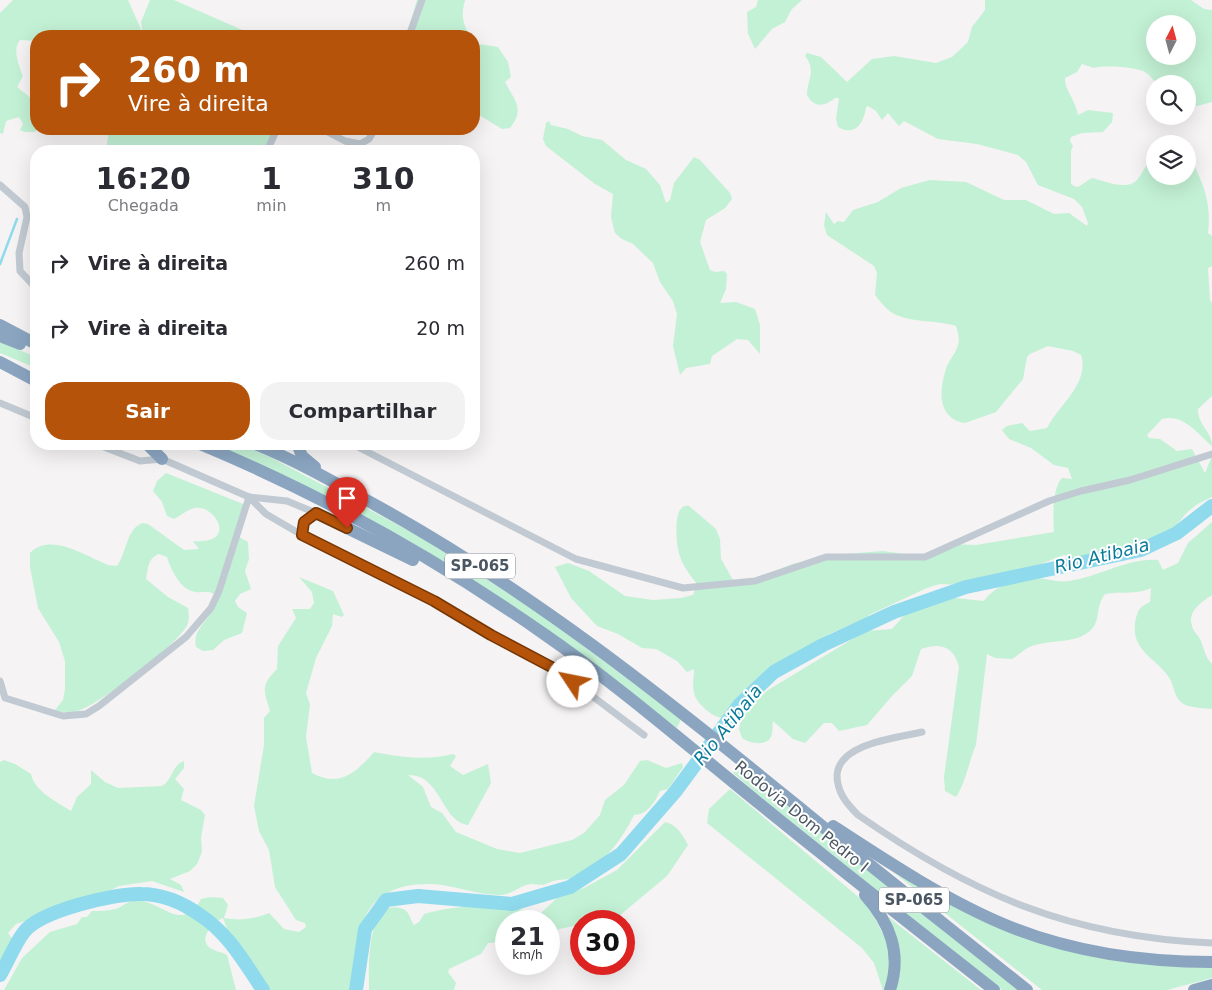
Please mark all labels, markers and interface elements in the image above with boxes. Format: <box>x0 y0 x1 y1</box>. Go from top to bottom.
north arrow <box>1146 15 1196 65</box>
map controls <box>1146 15 1196 185</box>
icon: right <box>45 50 110 115</box>
text: 260 m <box>128 50 250 90</box>
button: search <box>1146 75 1196 125</box>
text: Vire à direita <box>128 91 269 116</box>
button: layers <box>1146 135 1196 185</box>
text: 16:20 <box>95 161 191 196</box>
text: 1 <box>261 161 282 196</box>
text: 310 <box>352 161 415 196</box>
text: Chegada <box>108 196 179 215</box>
text: min <box>256 196 287 215</box>
text: m <box>375 196 391 215</box>
icon: right <box>45 249 73 277</box>
text: Vire à direita <box>88 252 228 274</box>
text: 260 m <box>404 252 465 274</box>
icon: right <box>45 314 73 342</box>
text: Vire à direita <box>88 317 228 339</box>
text: 20 m <box>416 317 465 339</box>
button: Sair <box>45 382 250 440</box>
button: Compartilhar <box>260 382 465 440</box>
pin <box>326 477 368 528</box>
icon: arrive <box>333 484 361 512</box>
water label: Rio Atibaia <box>1052 534 1152 577</box>
road number: SP-065 <box>445 554 515 578</box>
position arrow <box>546 655 598 707</box>
water label: Rio Atibaia <box>689 680 766 769</box>
street label: Rodovia Dom Pedro I <box>731 757 872 876</box>
road number: SP-065 <box>879 888 949 912</box>
speed limit sign: 30 <box>570 910 635 975</box>
text: 21 <box>510 922 545 951</box>
text: km/h <box>512 948 543 962</box>

